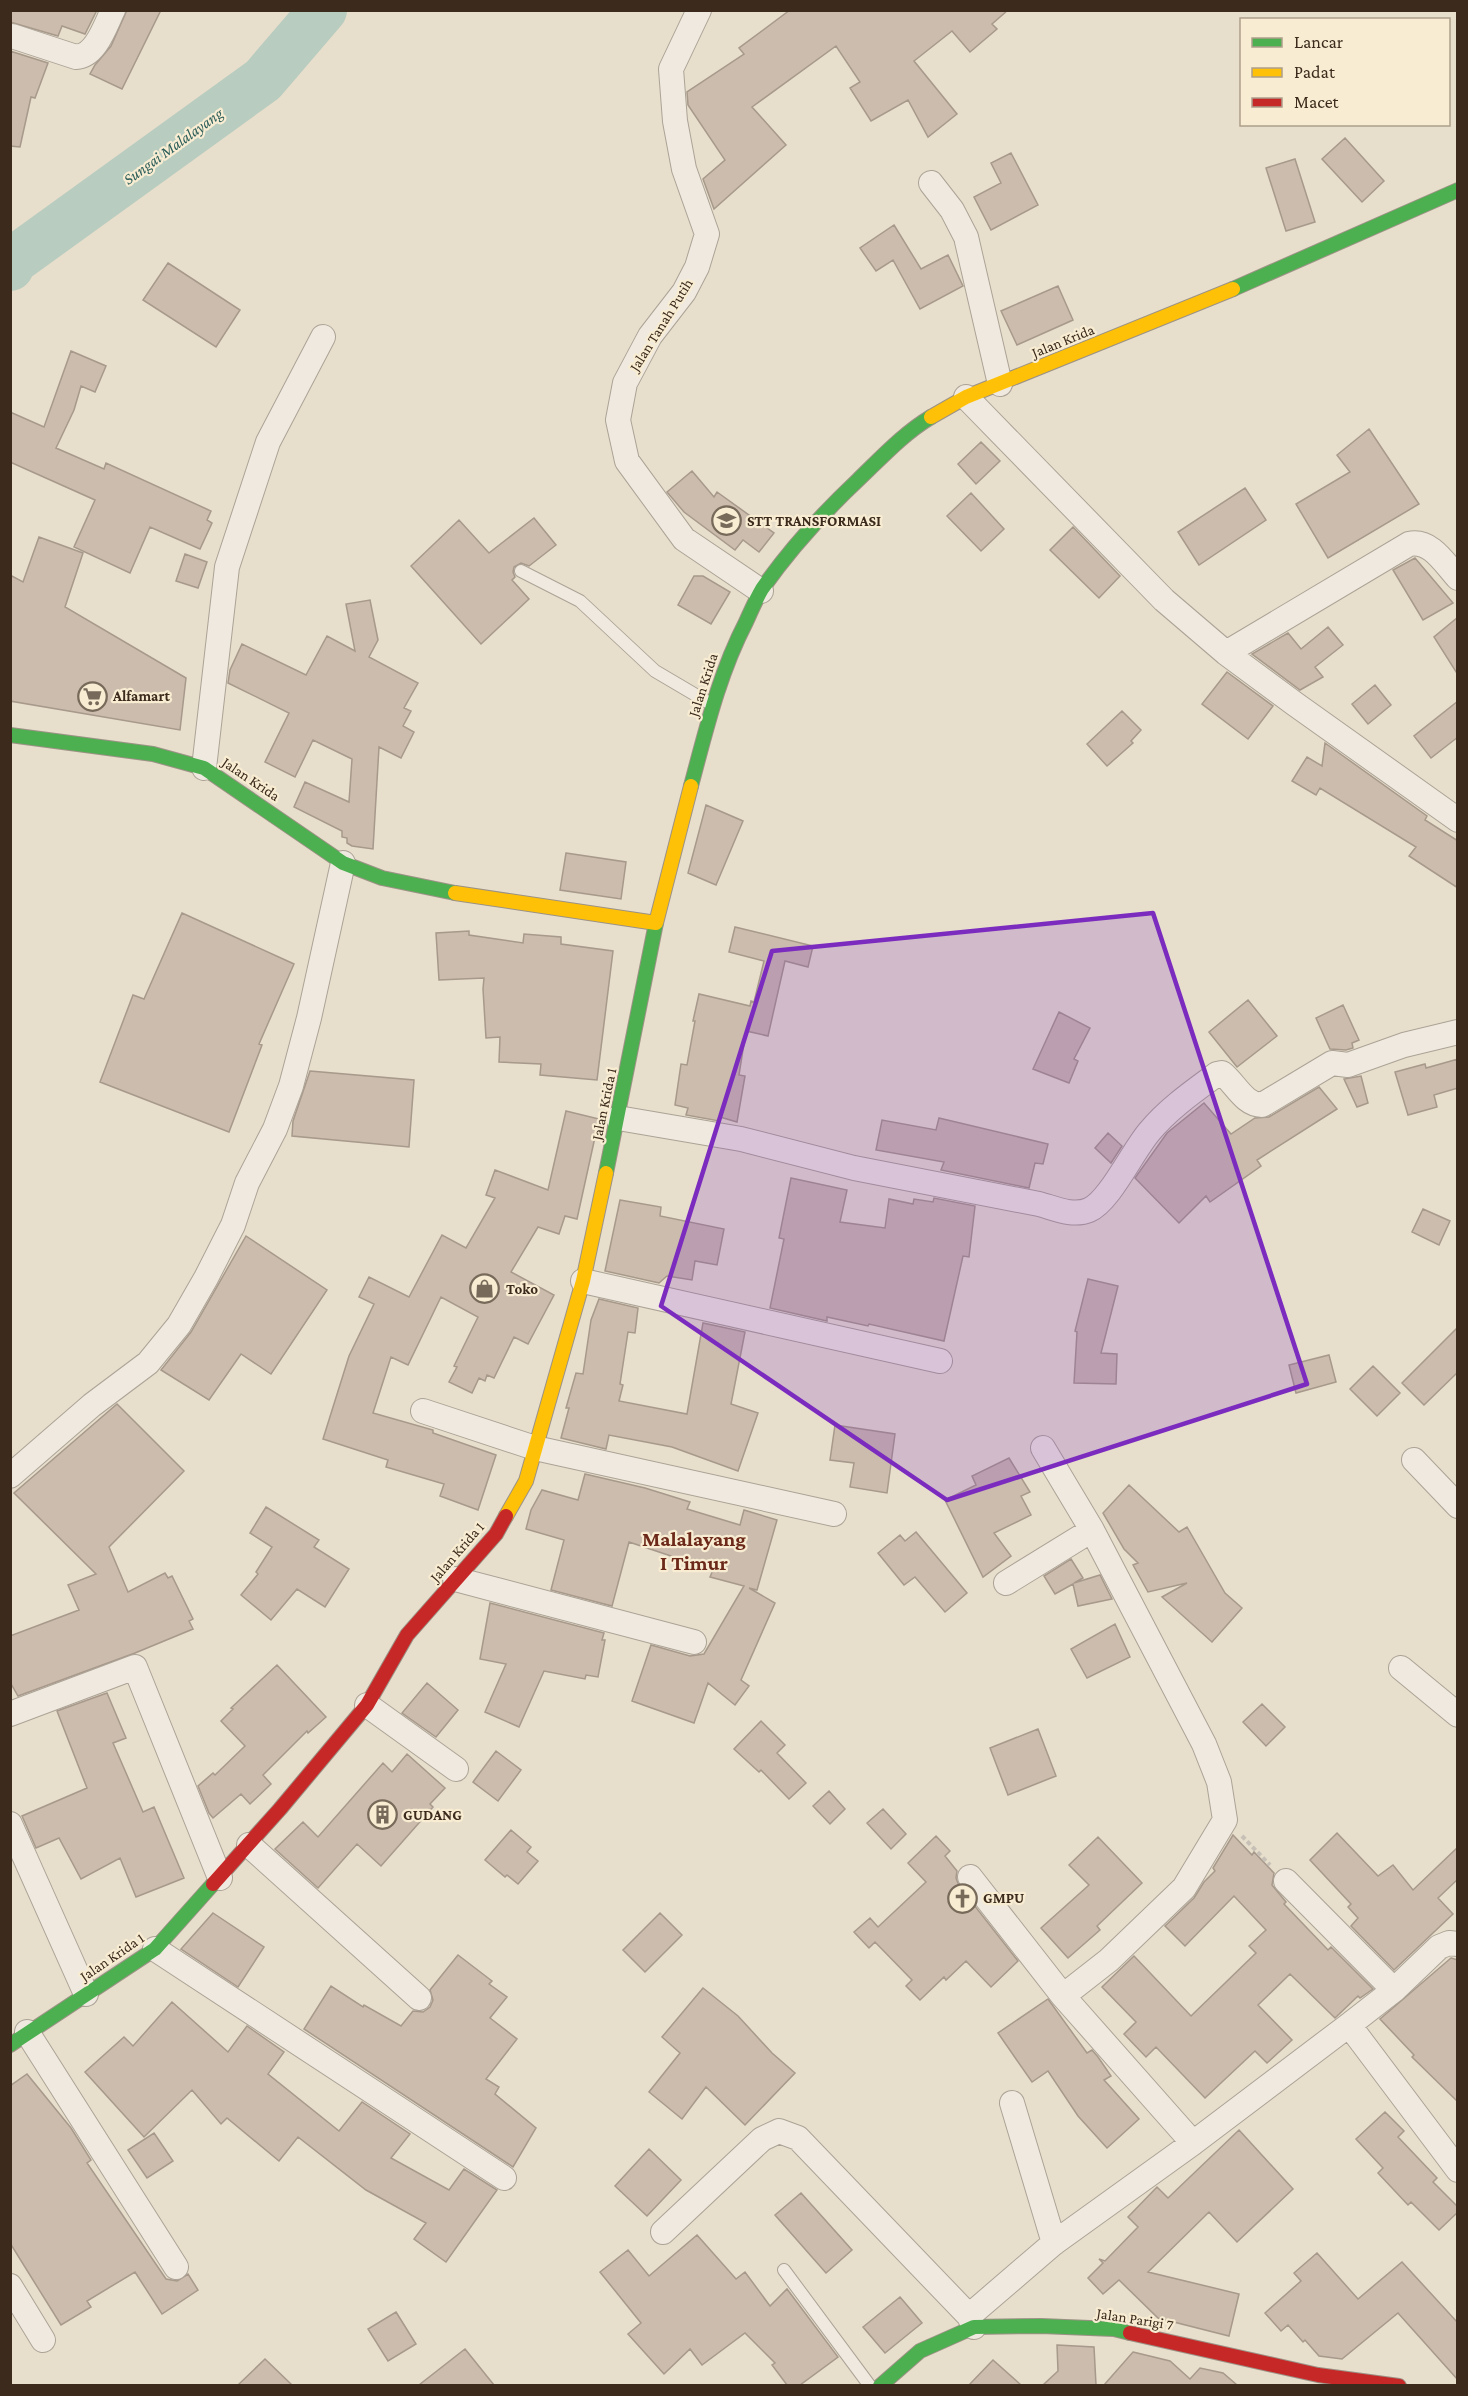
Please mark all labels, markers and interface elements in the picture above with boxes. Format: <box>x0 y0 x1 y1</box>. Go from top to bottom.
legend <box>1240 18 1450 126</box>
text: Lancar <box>1294 32 1344 52</box>
text: Padat <box>1294 62 1336 82</box>
text: Macet <box>1294 92 1340 112</box>
water label: Sungai Malalayang <box>120 104 227 189</box>
street label: Jalan Tanah Putih <box>625 276 697 376</box>
street label: Jalan Krida <box>1028 321 1097 362</box>
school or university icon: STT TRANSFORMASI <box>710 505 742 537</box>
place label: STT TRANSFORMASI <box>747 513 881 529</box>
street label: Jalan Krida <box>685 651 722 721</box>
supermarket icon: Alfamart <box>76 680 108 712</box>
place label: Alfamart <box>112 688 170 704</box>
street label: Jalan Krida <box>217 753 283 805</box>
street label: Jalan Krida 1 <box>588 1066 620 1144</box>
shop icon: Toko <box>469 1273 501 1305</box>
place label: Toko <box>506 1281 538 1297</box>
street label: Jalan Krida 1 <box>425 1519 488 1587</box>
district label: Malalayang I Timur <box>642 1527 746 1575</box>
building icon: GUDANG <box>366 1799 398 1831</box>
place label: GUDANG <box>403 1807 462 1823</box>
church icon: GMPU <box>946 1882 978 1914</box>
place label: GMPU <box>983 1890 1024 1906</box>
street label: Jalan Krida 1 <box>75 1930 148 1986</box>
street label: Jalan Parigi 7 <box>1093 2305 1175 2334</box>

